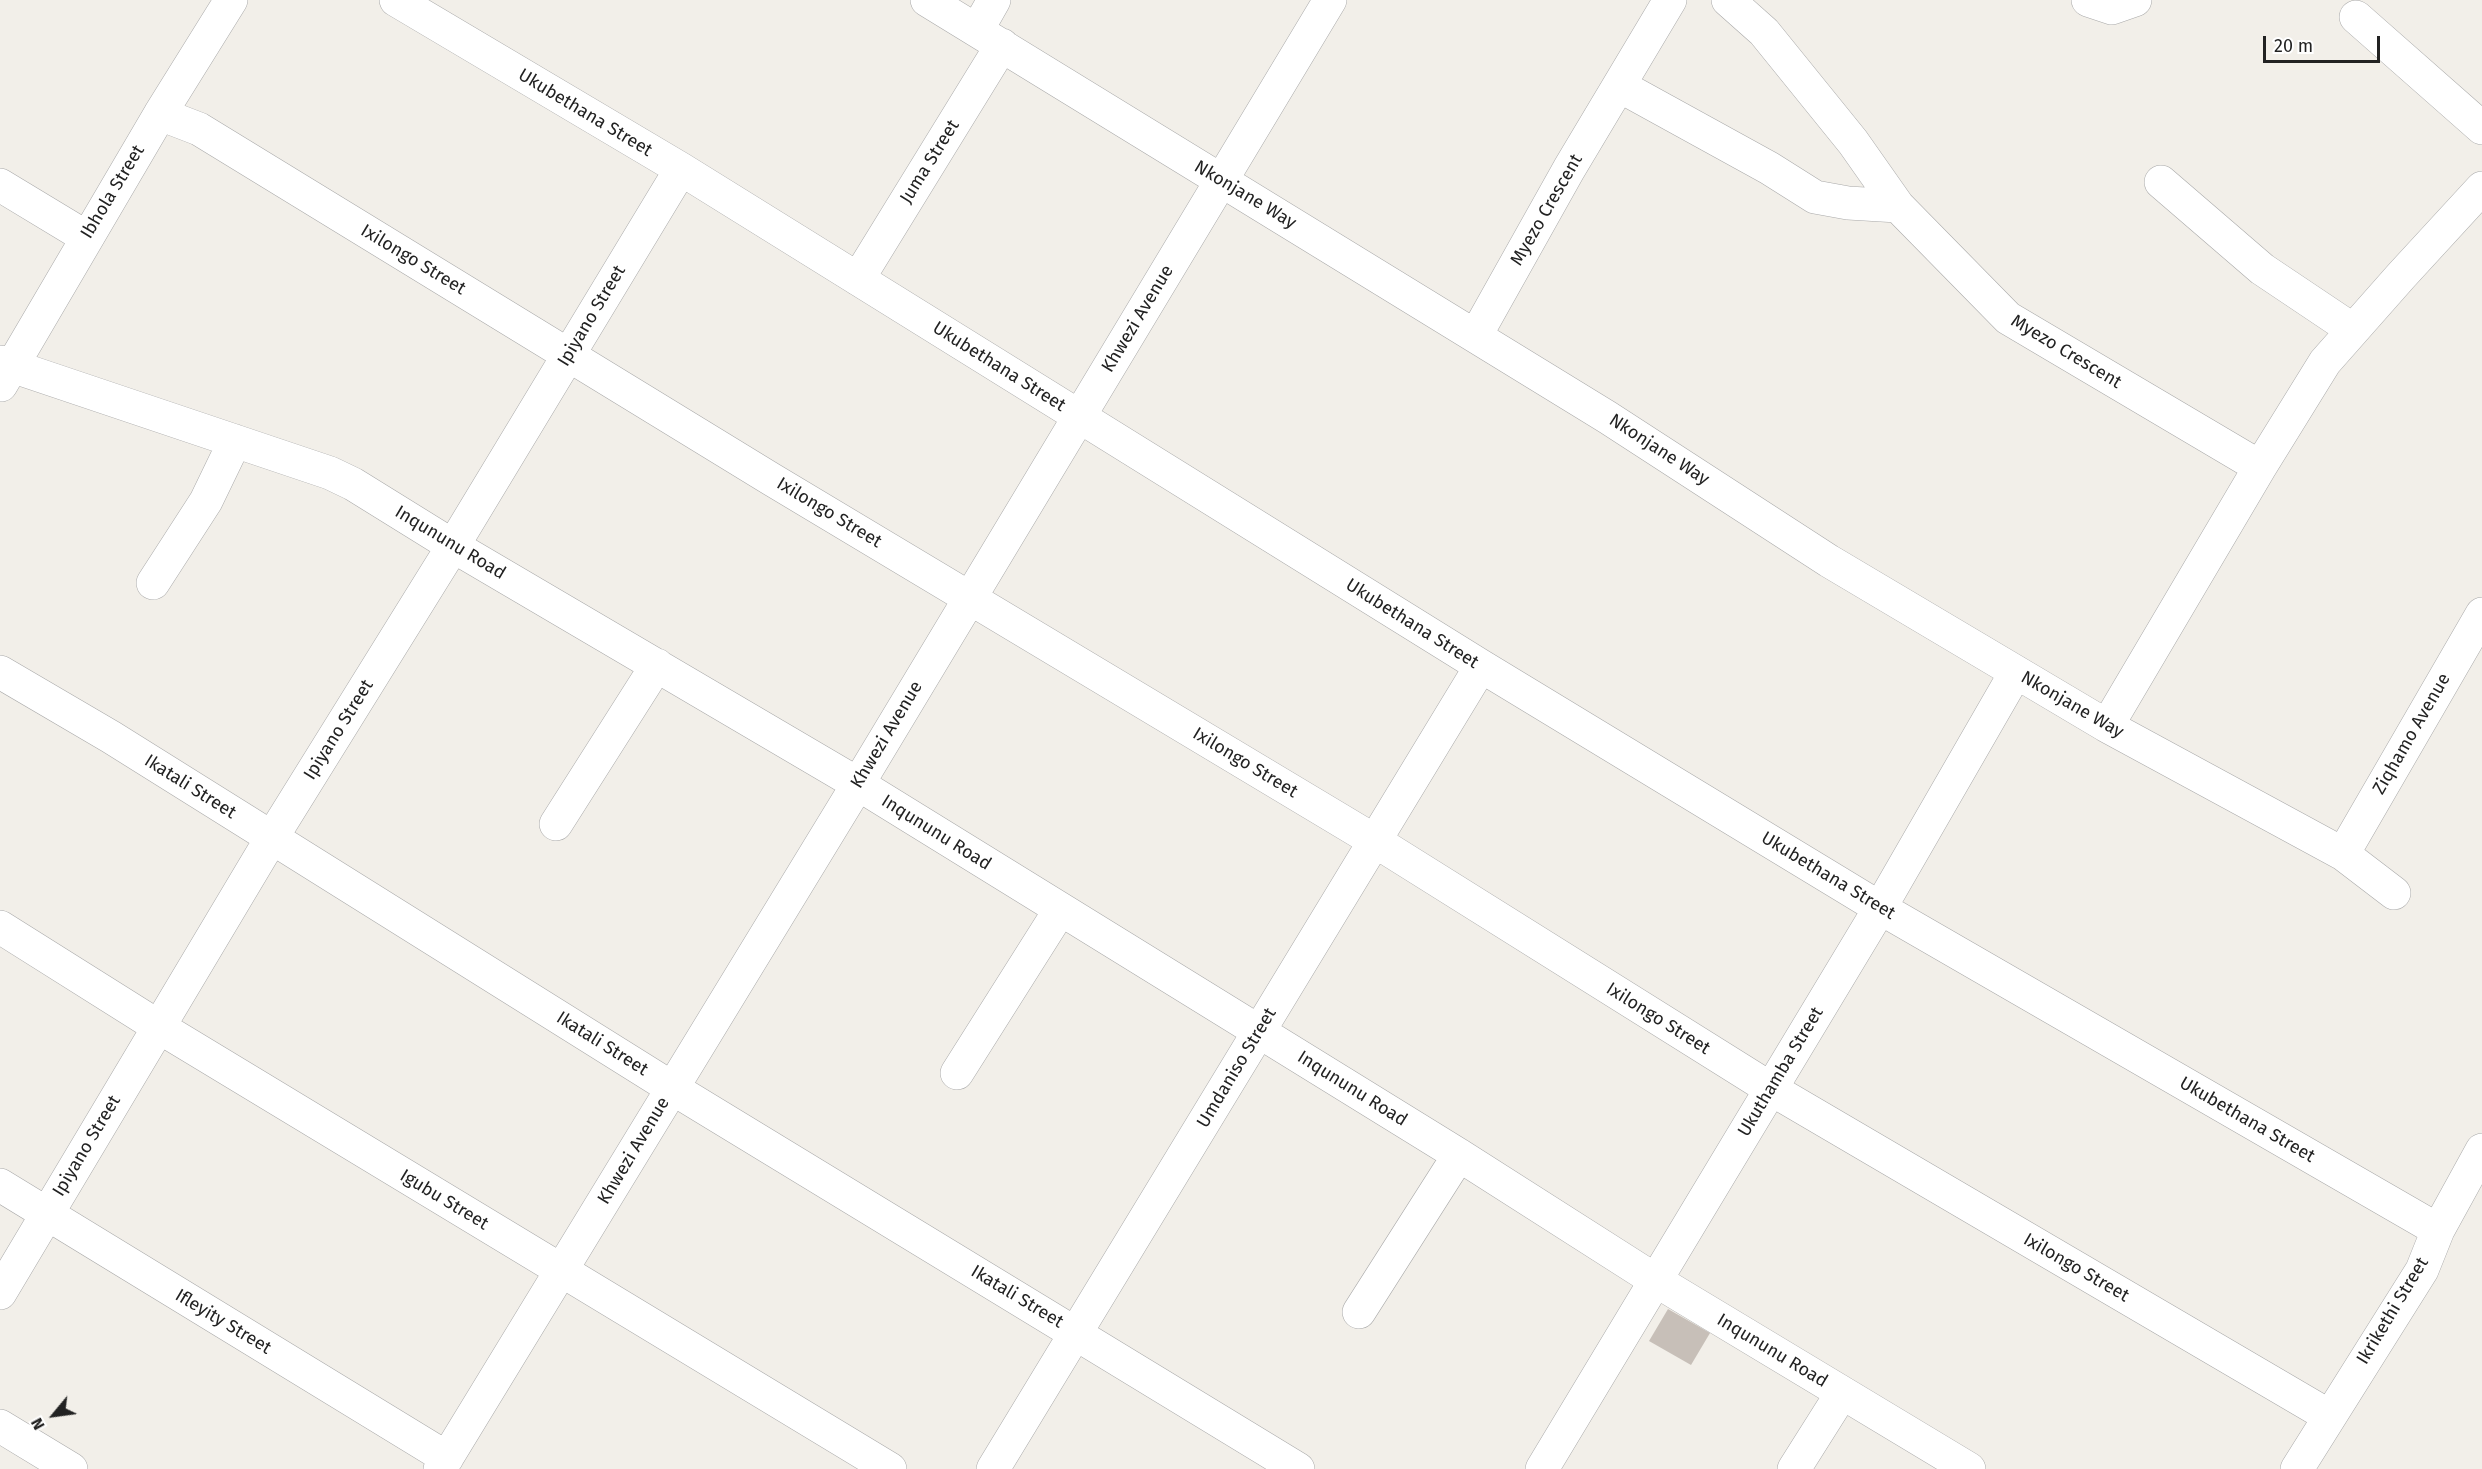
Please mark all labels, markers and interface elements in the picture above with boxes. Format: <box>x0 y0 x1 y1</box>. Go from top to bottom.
scale bar <box>2266 24 2383 62</box>
text: 20 m <box>2274 35 2313 57</box>
street label: Ukubethana Street <box>514 64 656 162</box>
street label: Juma Street <box>896 116 964 208</box>
street label: Ibhola Street <box>77 141 149 243</box>
street label: Myezo Crescent <box>1506 150 1588 270</box>
street label: Nkonjane Way <box>1190 156 1300 234</box>
street label: Ixilongo Street <box>357 220 469 300</box>
street label: Khwezi Avenue <box>1098 261 1178 377</box>
street label: Ipiyano Street <box>553 262 631 370</box>
street label: Myezo Crescent <box>2007 311 2125 393</box>
street label: Ukubethana Street <box>929 317 1069 417</box>
street label: Nkonjane Way <box>1605 410 1713 490</box>
street label: Ixilongo Street <box>773 473 885 553</box>
street label: Inqununu Road <box>391 501 509 585</box>
street label: Ukubethana Street <box>1342 574 1482 674</box>
street label: Nkonjane Way <box>2017 667 2127 743</box>
street label: Ziqhamo Avenue <box>2369 670 2455 798</box>
street label: Ipiyano Street <box>300 676 378 784</box>
street label: Khwezi Avenue <box>847 677 927 793</box>
street label: Ixilongo Street <box>1189 723 1301 803</box>
street label: Ikatali Street <box>140 750 240 824</box>
street label: Inqununu Road <box>877 791 995 875</box>
street label: Ukubethana Street <box>1757 827 1899 925</box>
street label: Ixilongo Street <box>1602 978 1714 1060</box>
street label: Ukuthamba Street <box>1734 1003 1828 1141</box>
street label: Umdaniso Street <box>1193 1004 1281 1132</box>
street label: Ikatali Street <box>552 1007 652 1081</box>
street label: Inqununu Road <box>1293 1047 1411 1131</box>
street label: Ukubethana Street <box>2175 1072 2319 1168</box>
street label: Ipiyano Street <box>48 1092 126 1200</box>
street label: Khwezi Avenue <box>594 1093 674 1209</box>
street label: Igubu Street <box>396 1165 492 1235</box>
street label: Ixilongo Street <box>2019 1229 2133 1307</box>
street label: Ikrikethi Street <box>2353 1254 2433 1368</box>
street label: Ikatali Street <box>967 1261 1067 1333</box>
street label: Ifleyity Street <box>171 1285 275 1359</box>
street label: Inqununu Road <box>1713 1309 1831 1393</box>
north arrow <box>24 1385 84 1445</box>
text: N <box>27 1415 49 1433</box>

